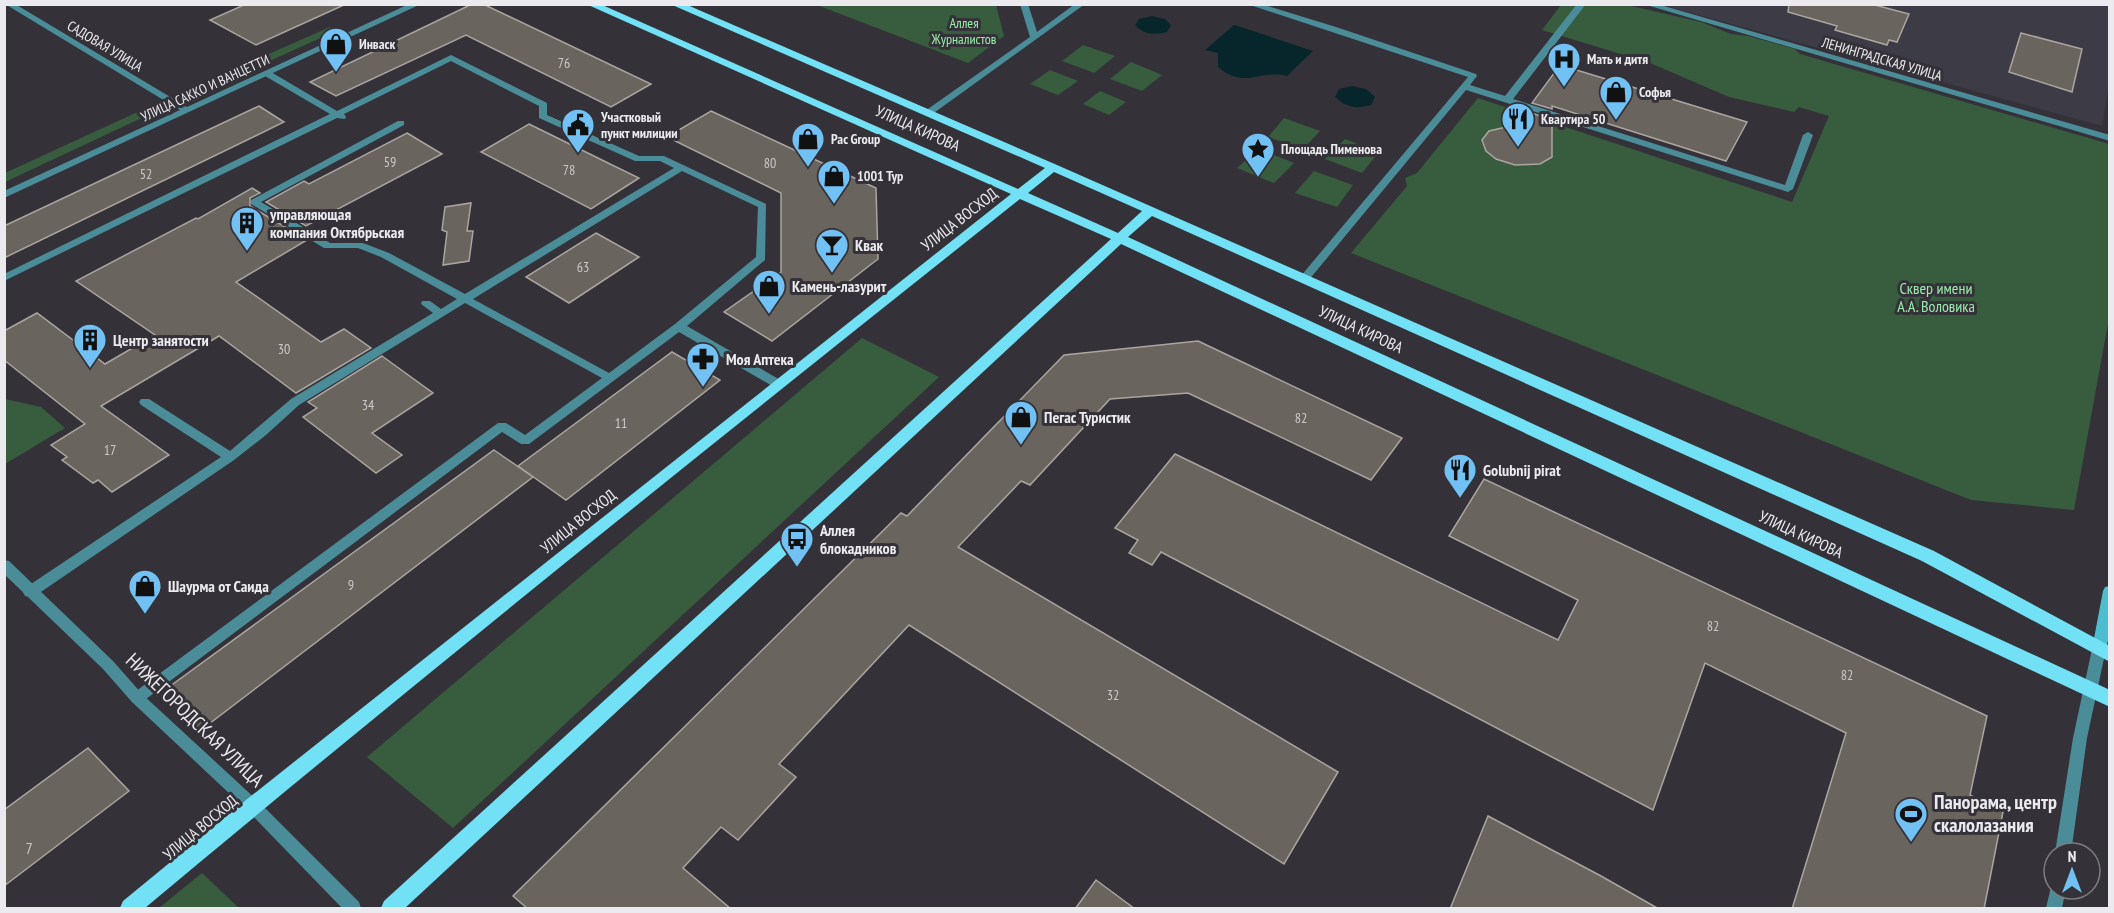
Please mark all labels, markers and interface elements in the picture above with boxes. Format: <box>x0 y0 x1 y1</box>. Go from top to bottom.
park label: Аллея Журналистов <box>931 14 997 48</box>
street label: САДОВАЯ УЛИЦА <box>64 16 146 76</box>
shop icon: Инваск <box>318 26 354 73</box>
street label: ЛЕНИНГРАДСКАЯ УЛИЦА <box>1819 33 1945 85</box>
place label: Инваск <box>359 35 395 53</box>
hospital icon: Мать и дитя <box>1546 41 1582 88</box>
street label: УЛИЦА САККО И ВАНЦЕТТИ <box>138 50 272 126</box>
place label: Мать и дитя <box>1587 50 1648 68</box>
house number: 76 <box>558 54 570 72</box>
shop icon: Софья <box>1598 74 1634 121</box>
place label: Софья <box>1639 83 1671 101</box>
street label: УЛИЦА КИРОВА <box>873 100 964 156</box>
restaurant icon: Квартира 50 <box>1500 101 1536 148</box>
public building icon: Участковый пункт милиции <box>560 107 596 154</box>
place label: Участковый пункт милиции <box>600 108 678 142</box>
place label: Квартира 50 <box>1541 110 1606 128</box>
shop icon: Pac Group <box>790 121 826 168</box>
place label: Pac Group <box>831 130 880 148</box>
place icon: Площадь Пименова <box>1240 131 1276 178</box>
place label: Площадь Пименова <box>1281 140 1382 158</box>
house number: 59 <box>384 153 396 171</box>
house number: 80 <box>764 154 776 172</box>
shop icon: 1001 Тур <box>816 158 852 205</box>
house number: 78 <box>563 161 575 179</box>
house number: 52 <box>140 165 152 183</box>
place label: 1001 Тур <box>857 167 903 185</box>
street label: УЛИЦА ВОСХОД <box>917 183 1001 255</box>
place label: управляющая компания Октябрьская <box>269 204 404 242</box>
building icon: управляющая компания Октябрьская <box>229 205 265 252</box>
bar icon: Квак <box>814 227 850 274</box>
place label: Квак <box>855 235 884 255</box>
house number: 63 <box>577 258 589 276</box>
shop icon: Камень-лазурит <box>751 268 787 315</box>
place label: Камень-лазурит <box>792 276 887 296</box>
park label: Cквер имени А.А. Воловика <box>1897 278 1975 316</box>
street label: УЛИЦА КИРОВА <box>1316 301 1407 357</box>
building icon: Центр занятости <box>72 322 108 369</box>
place label: Центр занятости <box>113 330 209 350</box>
house number: 30 <box>278 340 290 358</box>
pharmacy icon: Моя Аптека <box>685 341 721 388</box>
place label: Моя Аптека <box>726 349 794 369</box>
house number: 34 <box>362 396 375 414</box>
shop icon: Пегас Туристик <box>1003 399 1039 446</box>
place label: Пегас Туристик <box>1044 407 1131 427</box>
house number: 82 <box>1295 409 1307 427</box>
house number: 11 <box>615 414 627 432</box>
house number: 17 <box>104 441 116 459</box>
restaurant icon: Golubnij pirat <box>1442 452 1478 499</box>
place label: Golubnij pirat <box>1483 460 1561 480</box>
street label: УЛИЦА ВОСХОД <box>536 484 620 557</box>
street label: УЛИЦА КИРОВА <box>1756 506 1847 562</box>
place label: Аллея блокадников <box>819 520 897 558</box>
bus stop icon: Аллея блокадников <box>779 521 815 568</box>
shop icon: Шаурма от Саида <box>127 568 163 615</box>
place label: Шаурма от Саида <box>168 576 269 596</box>
house number: 9 <box>348 576 354 594</box>
house number: 82 <box>1707 617 1719 635</box>
street label: НИЖЕГОРОДСКАЯ УЛИЦА <box>120 647 270 793</box>
house number: 82 <box>1841 666 1853 684</box>
house number: 32 <box>1107 686 1119 704</box>
place label: Панорама, центр скалолазания <box>1934 789 2057 838</box>
street label: УЛИЦА ВОСХОД <box>159 790 242 864</box>
sports icon: Панорама, центр скалолазания <box>1893 796 1929 843</box>
house number: 7 <box>25 838 33 858</box>
north arrow <box>2042 841 2102 901</box>
text: N <box>2068 846 2076 866</box>

